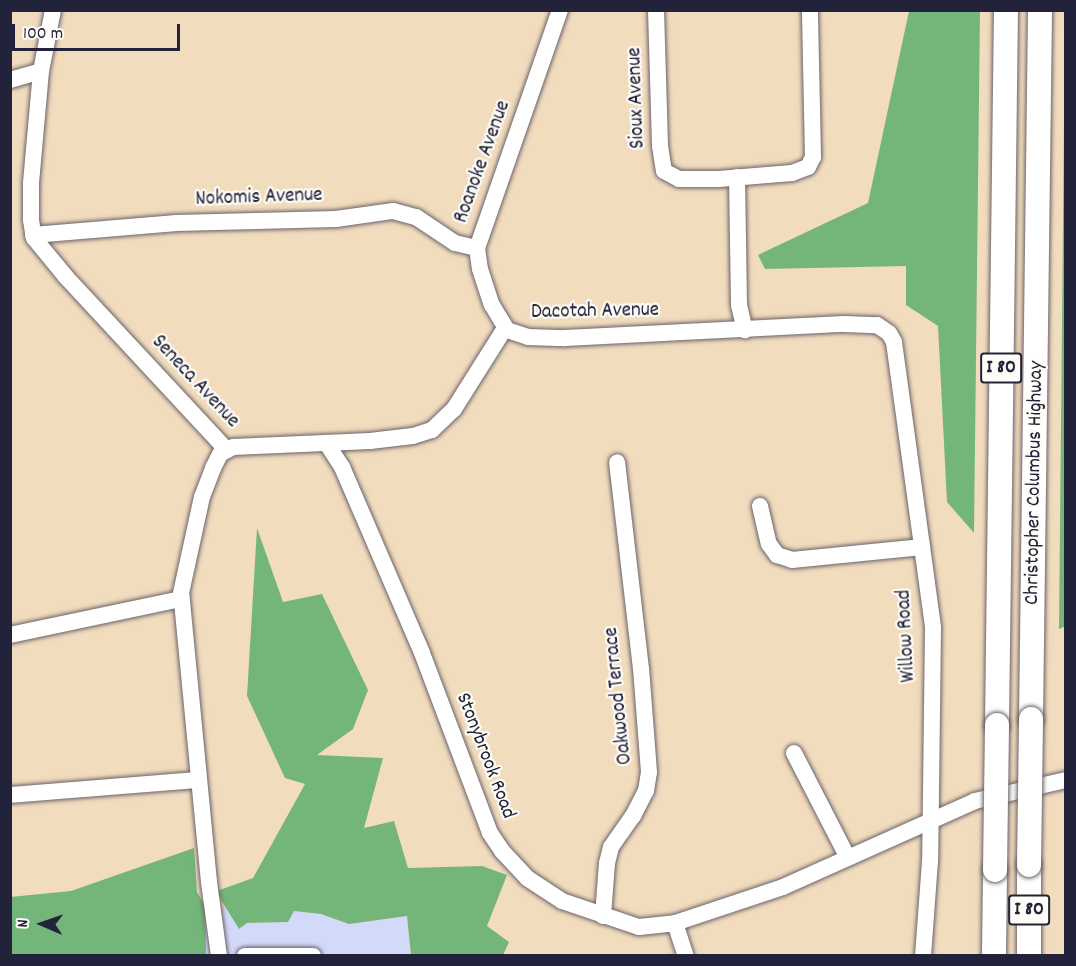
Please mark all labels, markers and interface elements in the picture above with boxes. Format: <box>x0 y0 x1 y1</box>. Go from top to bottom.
scale bar <box>15 12 183 50</box>
text: 100 m <box>23 22 63 47</box>
street label: Sioux Avenue <box>623 47 651 149</box>
street label: Roanoke Avenue <box>449 97 517 227</box>
street label: Nokomis Avenue <box>195 183 323 213</box>
street label: Dacotah Avenue <box>531 298 659 326</box>
street label: Seneca Avenue <box>146 330 244 434</box>
road number: I 80 <box>980 351 1022 385</box>
street label: Christopher Columbus Highway <box>1020 361 1050 605</box>
street label: Willow Road <box>892 589 922 683</box>
street label: Oakwood Terrace <box>599 626 639 766</box>
street label: Stonybrook Road <box>449 689 521 823</box>
road number: I 80 <box>1008 893 1050 927</box>
north arrow <box>12 894 72 954</box>
text: N <box>12 919 35 928</box>

